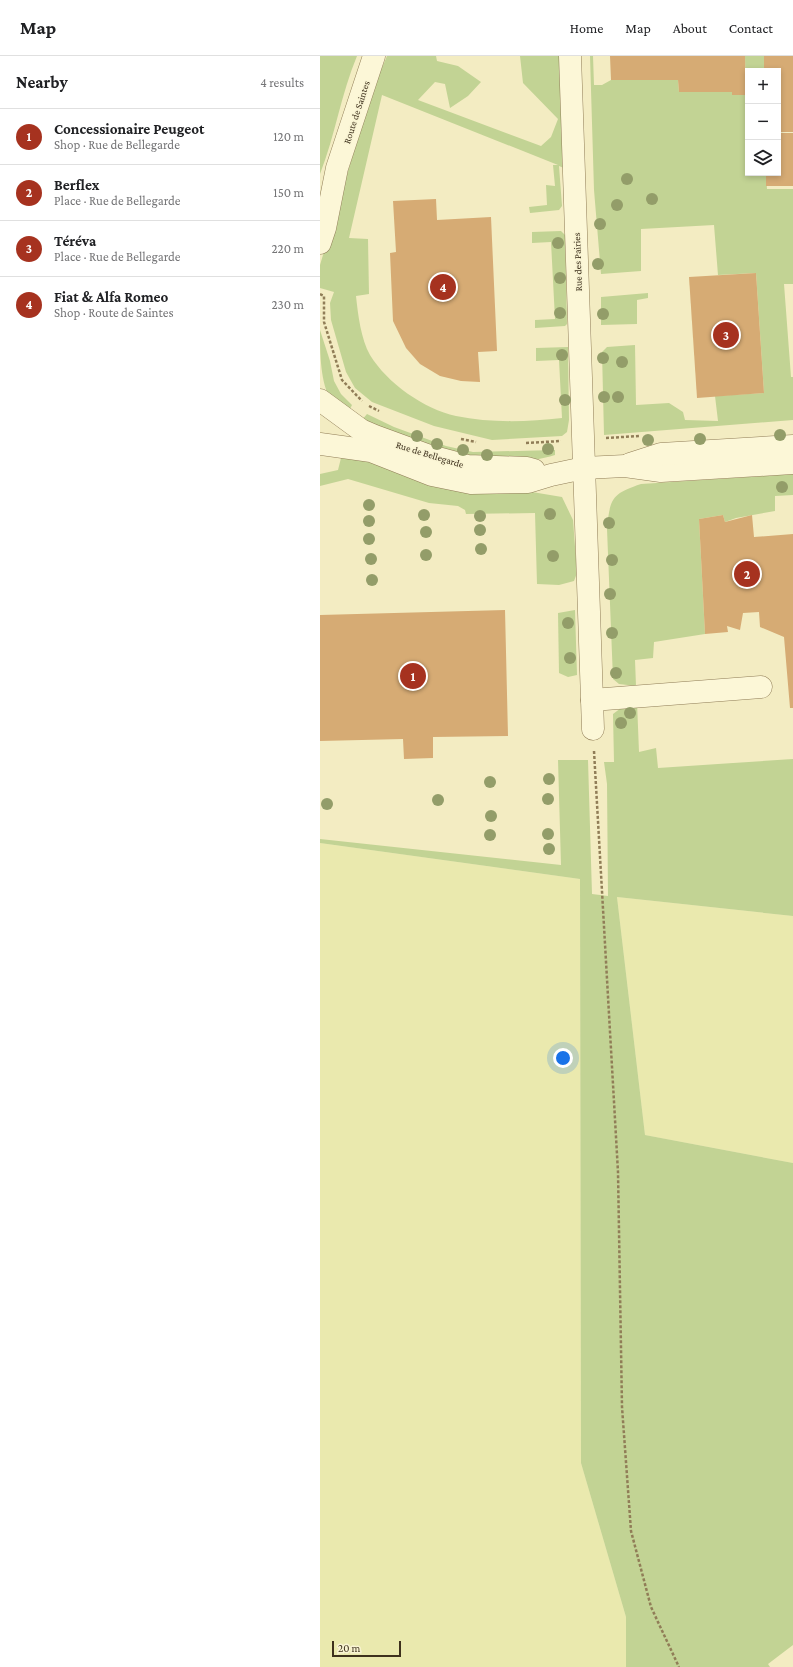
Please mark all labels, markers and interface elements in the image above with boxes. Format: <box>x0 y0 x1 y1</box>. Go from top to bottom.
text: Map <box>20 17 56 38</box>
text: Home <box>570 20 603 36</box>
text: Map <box>625 20 651 36</box>
text: About <box>673 20 707 36</box>
text: Contact <box>729 20 773 36</box>
map controls <box>745 68 781 176</box>
button: + <box>745 68 781 104</box>
text: Nearby <box>16 73 68 92</box>
text: 4 results <box>260 75 304 90</box>
street label: Route de Saintes <box>341 79 372 145</box>
button: − <box>745 104 781 140</box>
text: Concessionaire Peugeot <box>54 121 204 137</box>
text: 1 <box>27 129 31 144</box>
text: 120 m <box>273 129 304 144</box>
text: Shop · Rue de Bellegarde <box>54 137 180 152</box>
button: layers <box>745 140 781 176</box>
text: Berflex <box>54 177 99 193</box>
text: 2 <box>26 185 32 200</box>
text: 150 m <box>273 185 304 200</box>
text: Place · Rue de Bellegarde <box>54 193 181 208</box>
street label: Rue des Pairies <box>571 232 584 292</box>
text: Téréva <box>54 233 96 249</box>
text: 3 <box>26 241 32 256</box>
text: 220 m <box>271 241 304 256</box>
text: Place · Rue de Bellegarde <box>54 249 181 264</box>
pin: 4 <box>430 272 456 302</box>
text: Fiat & Alfa Romeo <box>54 289 168 305</box>
text: 4 <box>25 297 33 312</box>
text: 230 m <box>271 297 304 312</box>
text: Shop · Route de Saintes <box>54 305 174 320</box>
pin: 3 <box>713 320 739 350</box>
street label: Rue de Bellegarde <box>395 439 466 470</box>
pin: 2 <box>734 559 760 589</box>
pin: 1 <box>400 661 426 691</box>
your location <box>553 1048 573 1068</box>
scale bar <box>332 1639 401 1658</box>
text: 20 m <box>338 1642 360 1654</box>

